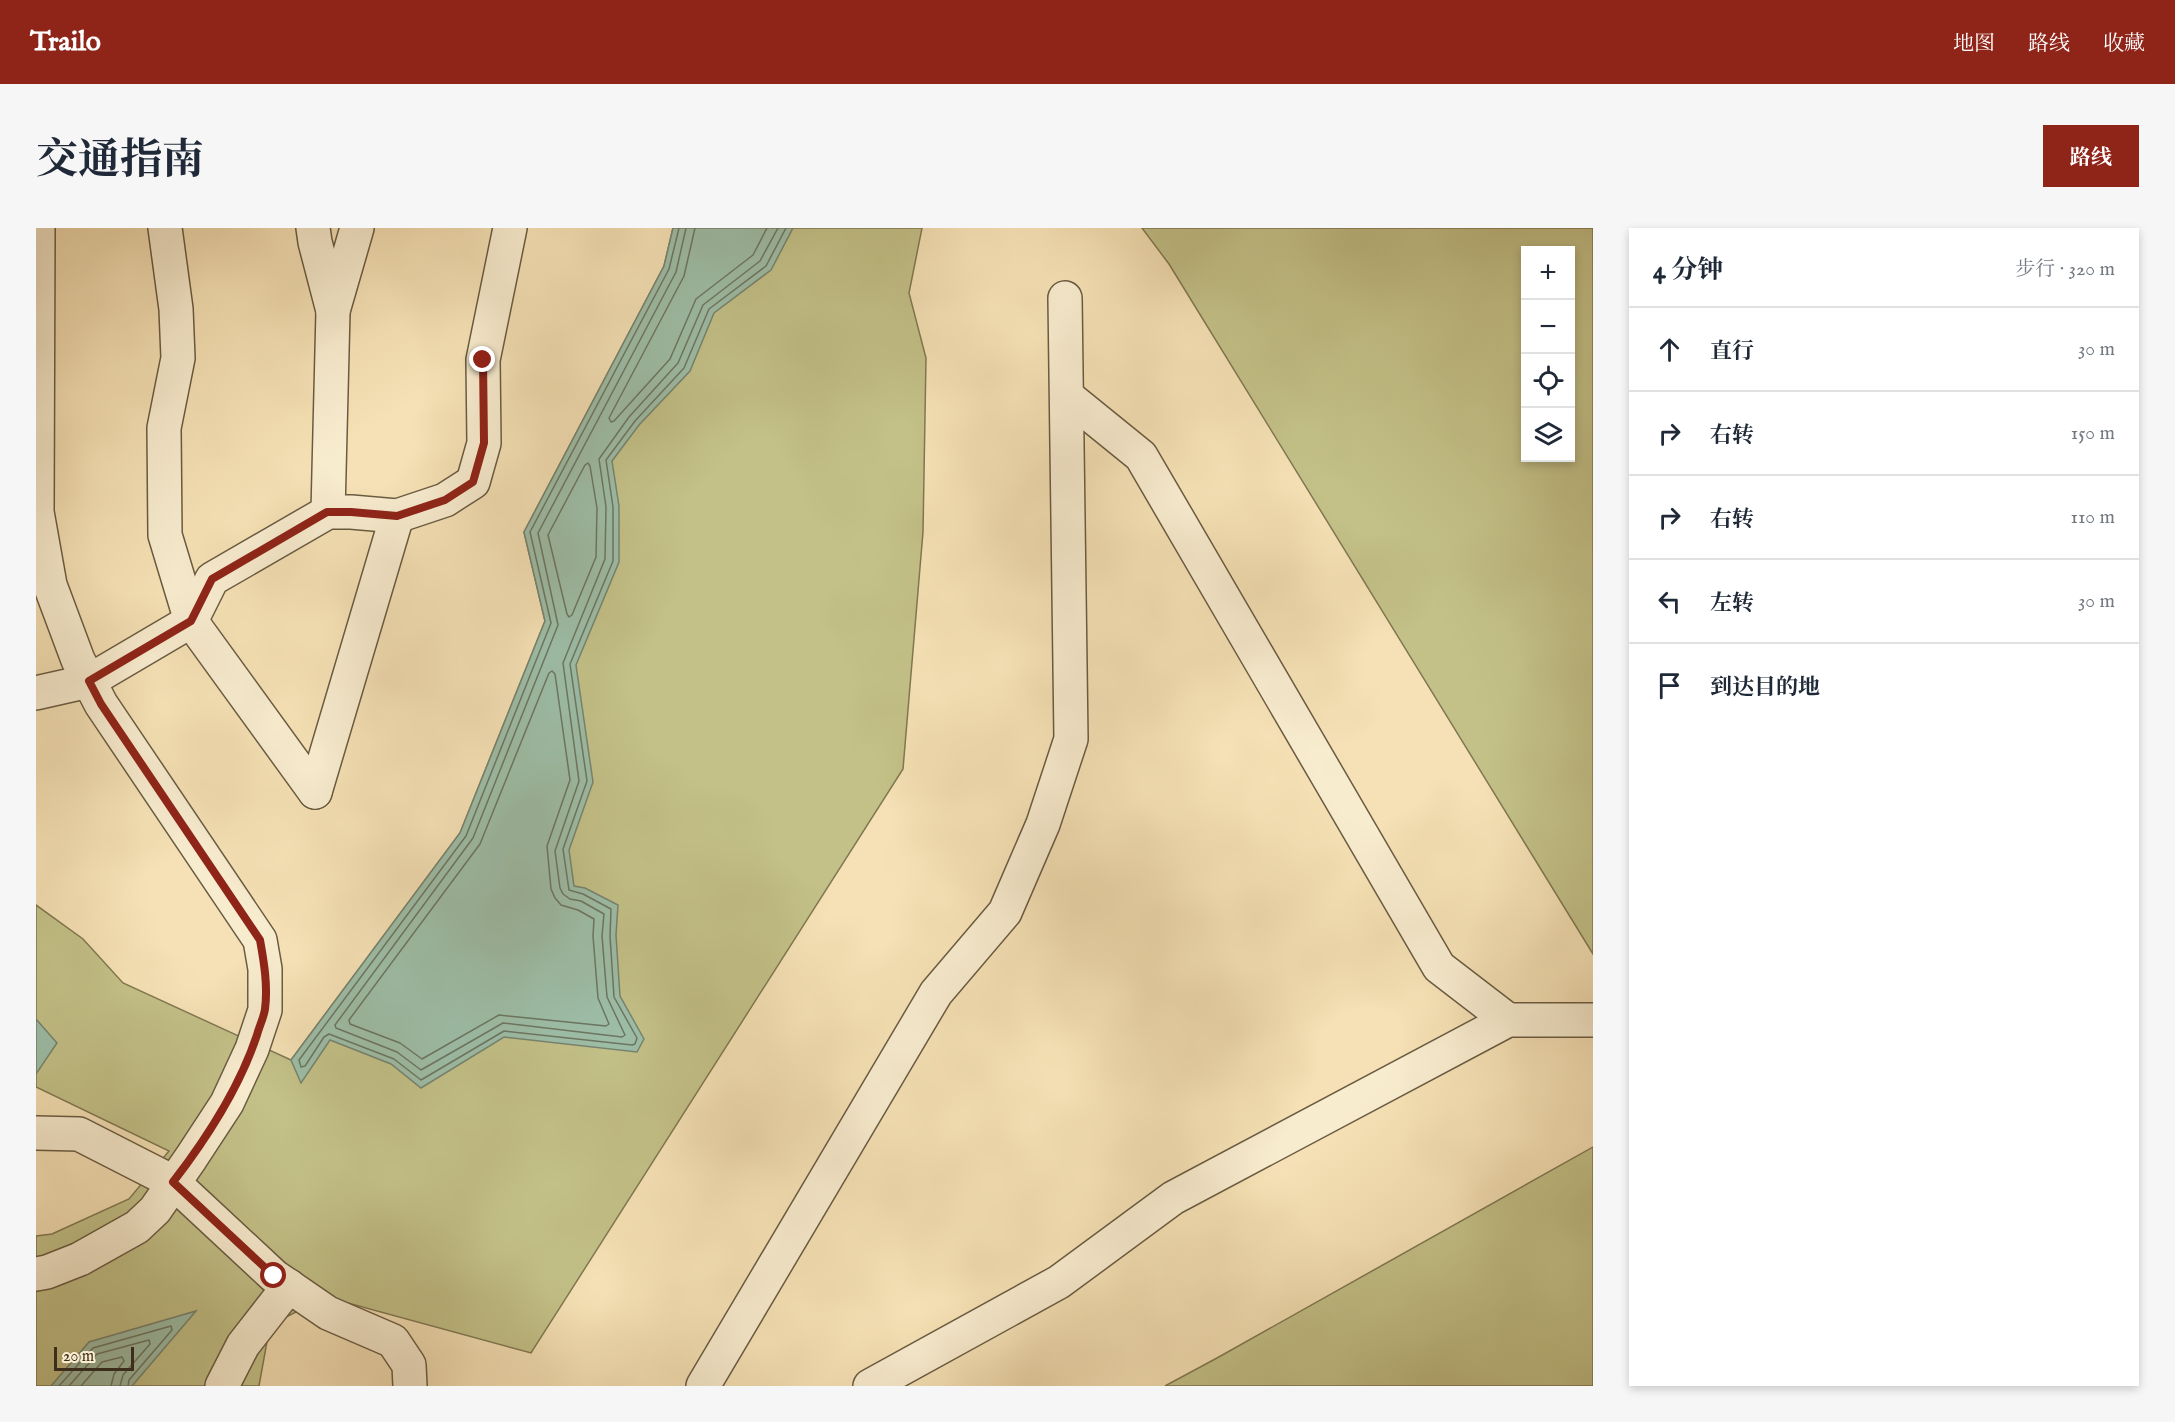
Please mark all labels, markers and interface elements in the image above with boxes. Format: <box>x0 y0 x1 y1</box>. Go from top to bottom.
text: Trailo <box>30 25 101 60</box>
text: 地图 <box>1953 31 1995 58</box>
text: 路线 <box>2028 31 2070 58</box>
text: 收藏 <box>2103 31 2145 58</box>
button: 路线 <box>2043 125 2139 187</box>
text: 交通指南 <box>36 135 204 188</box>
map controls <box>1521 246 1575 462</box>
button: + <box>1521 246 1575 300</box>
text: 4 分钟 <box>1653 254 1723 287</box>
text: 步行 · 320 m <box>2015 257 2115 282</box>
button: − <box>1521 300 1575 354</box>
icon: ahead <box>1653 333 1686 366</box>
text: 30 m <box>2078 337 2115 362</box>
text: 直行 <box>1710 338 1754 366</box>
route end <box>469 346 495 372</box>
button: locate <box>1521 354 1575 408</box>
button: layers <box>1521 408 1575 462</box>
icon: right <box>1653 417 1686 450</box>
text: 150 m <box>2071 421 2115 446</box>
text: 右转 <box>1710 422 1754 450</box>
icon: right <box>1653 501 1686 534</box>
text: 110 m <box>2071 505 2115 530</box>
text: 右转 <box>1710 506 1754 534</box>
icon: left <box>1653 585 1686 618</box>
text: 30 m <box>2078 589 2115 614</box>
text: 左转 <box>1710 590 1754 618</box>
icon: arrive <box>1653 669 1686 702</box>
text: 到达目的地 <box>1710 674 1820 702</box>
route start <box>260 1262 286 1288</box>
scale bar <box>54 1344 134 1372</box>
text: 20 m <box>63 1347 94 1367</box>

